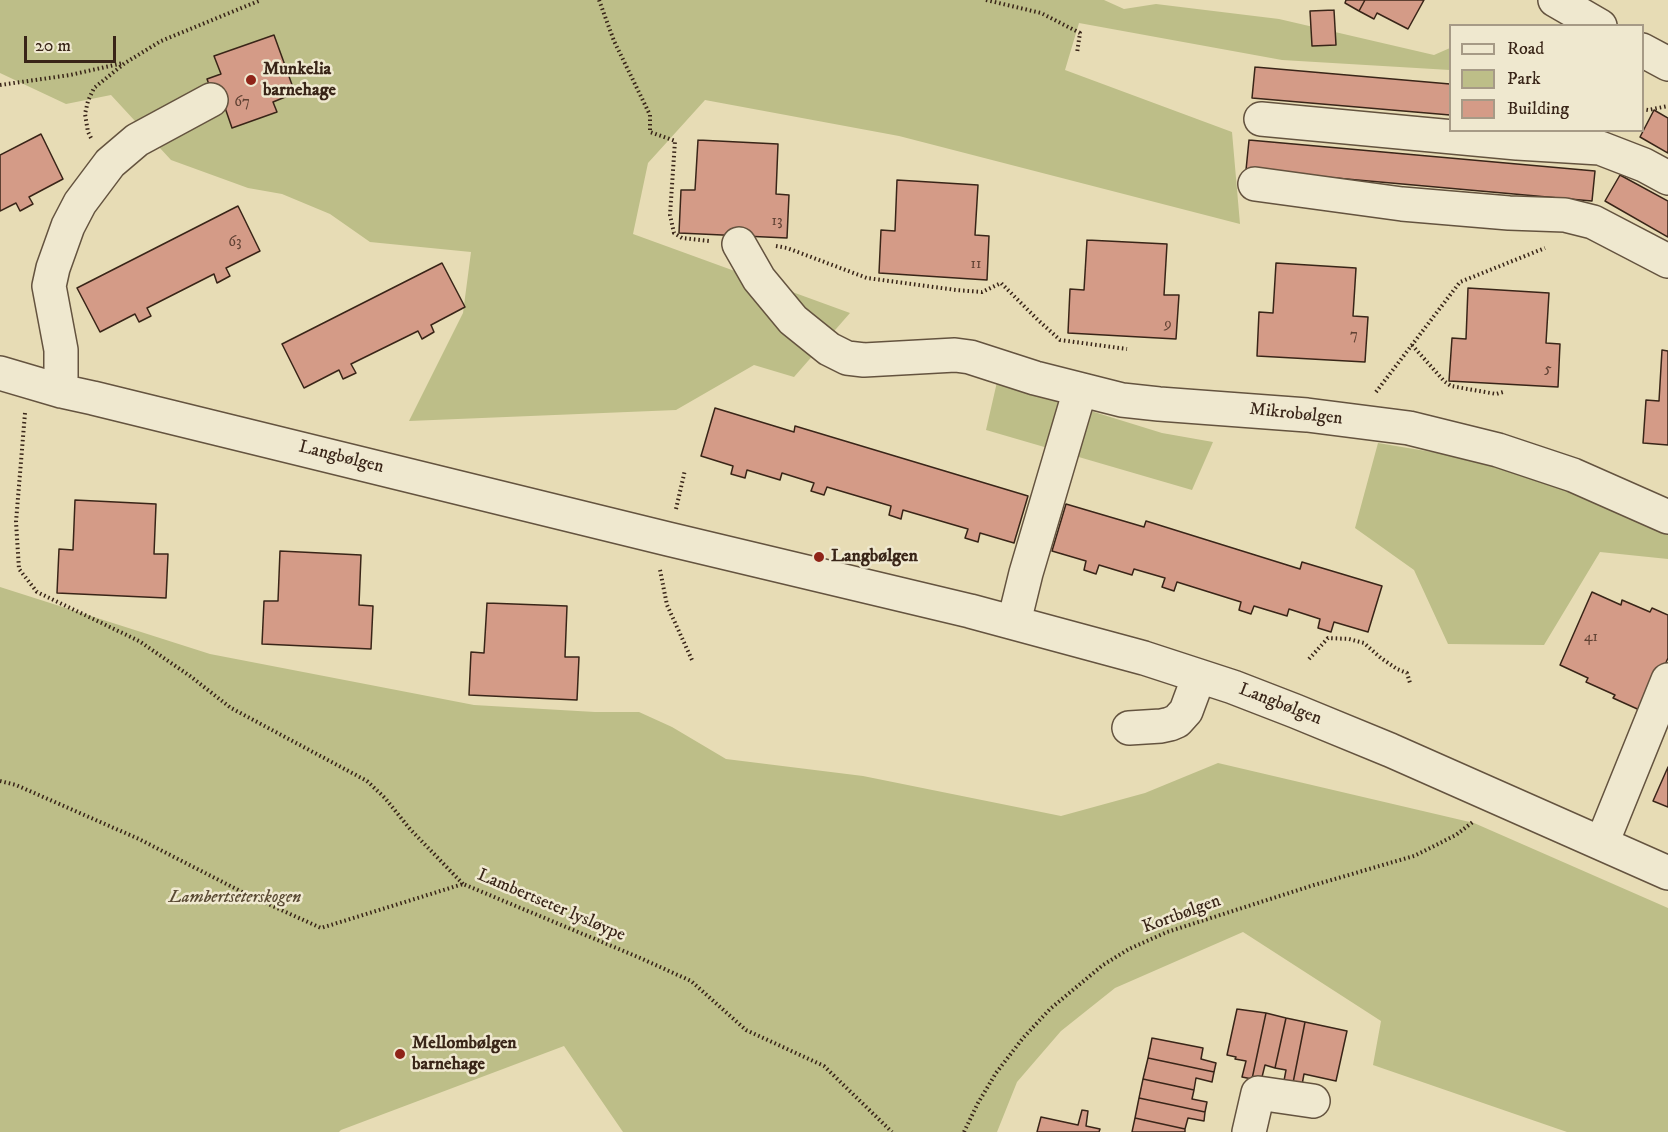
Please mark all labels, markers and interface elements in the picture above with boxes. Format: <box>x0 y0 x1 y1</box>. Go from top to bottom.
scale bar <box>27 24 118 62</box>
legend <box>1449 24 1644 132</box>
text: 20 m <box>35 35 71 57</box>
text: Road <box>1507 38 1544 60</box>
place label: Munkelia barnehage <box>263 59 336 101</box>
text: Park <box>1507 68 1541 90</box>
marker: Munkelia barnehage <box>244 73 258 87</box>
house number: 67 <box>234 94 250 112</box>
text: Building <box>1507 98 1569 120</box>
house number: 13 <box>771 213 783 231</box>
house number: 63 <box>228 234 242 252</box>
house number: 11 <box>970 256 982 274</box>
house number: 9 <box>1164 316 1172 334</box>
house number: 7 <box>1350 327 1358 345</box>
house number: 5 <box>1544 361 1552 379</box>
street label: Mikrobølgen <box>1248 399 1344 431</box>
street label: Langbølgen <box>296 437 386 479</box>
place label: Langbølgen <box>831 546 918 568</box>
marker: Langbølgen <box>812 550 826 564</box>
house number: 41 <box>1584 629 1598 647</box>
street label: Langbølgen <box>1236 679 1324 731</box>
street label: Lambertseter lysløype <box>474 865 628 947</box>
park label: Lambertseterskogen <box>169 887 301 909</box>
street label: Kortbølgen <box>1140 891 1224 939</box>
place label: Mellombølgen barnehage <box>412 1033 517 1076</box>
marker: Mellombølgen barnehage <box>393 1047 407 1061</box>

